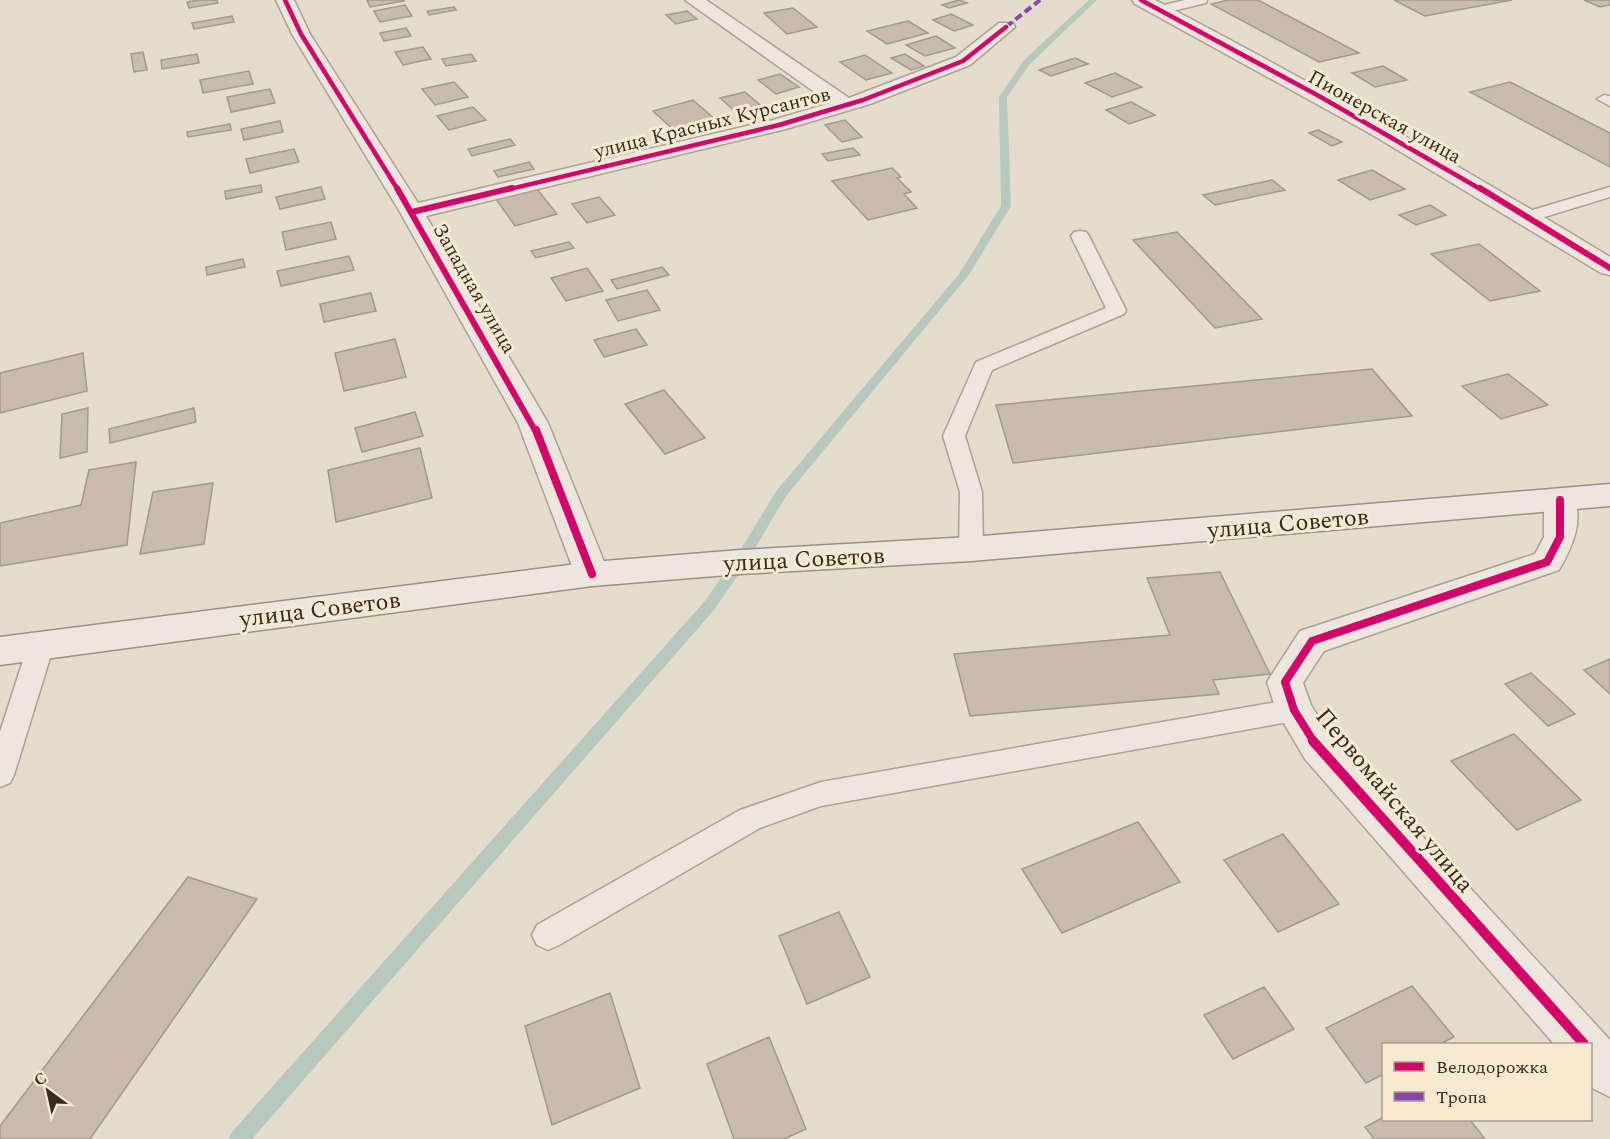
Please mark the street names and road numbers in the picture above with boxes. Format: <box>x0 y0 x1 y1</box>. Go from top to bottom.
street label: Пионерская улица <box>1302 62 1467 172</box>
street label: улица Красных Курсантов <box>590 79 833 167</box>
street label: Западная улица <box>425 218 524 359</box>
street label: улица Советов <box>1205 499 1370 549</box>
street label: улица Советов <box>721 538 886 582</box>
street label: улица Советов <box>237 582 402 638</box>
street label: Первомайская улица <box>1306 700 1483 901</box>

